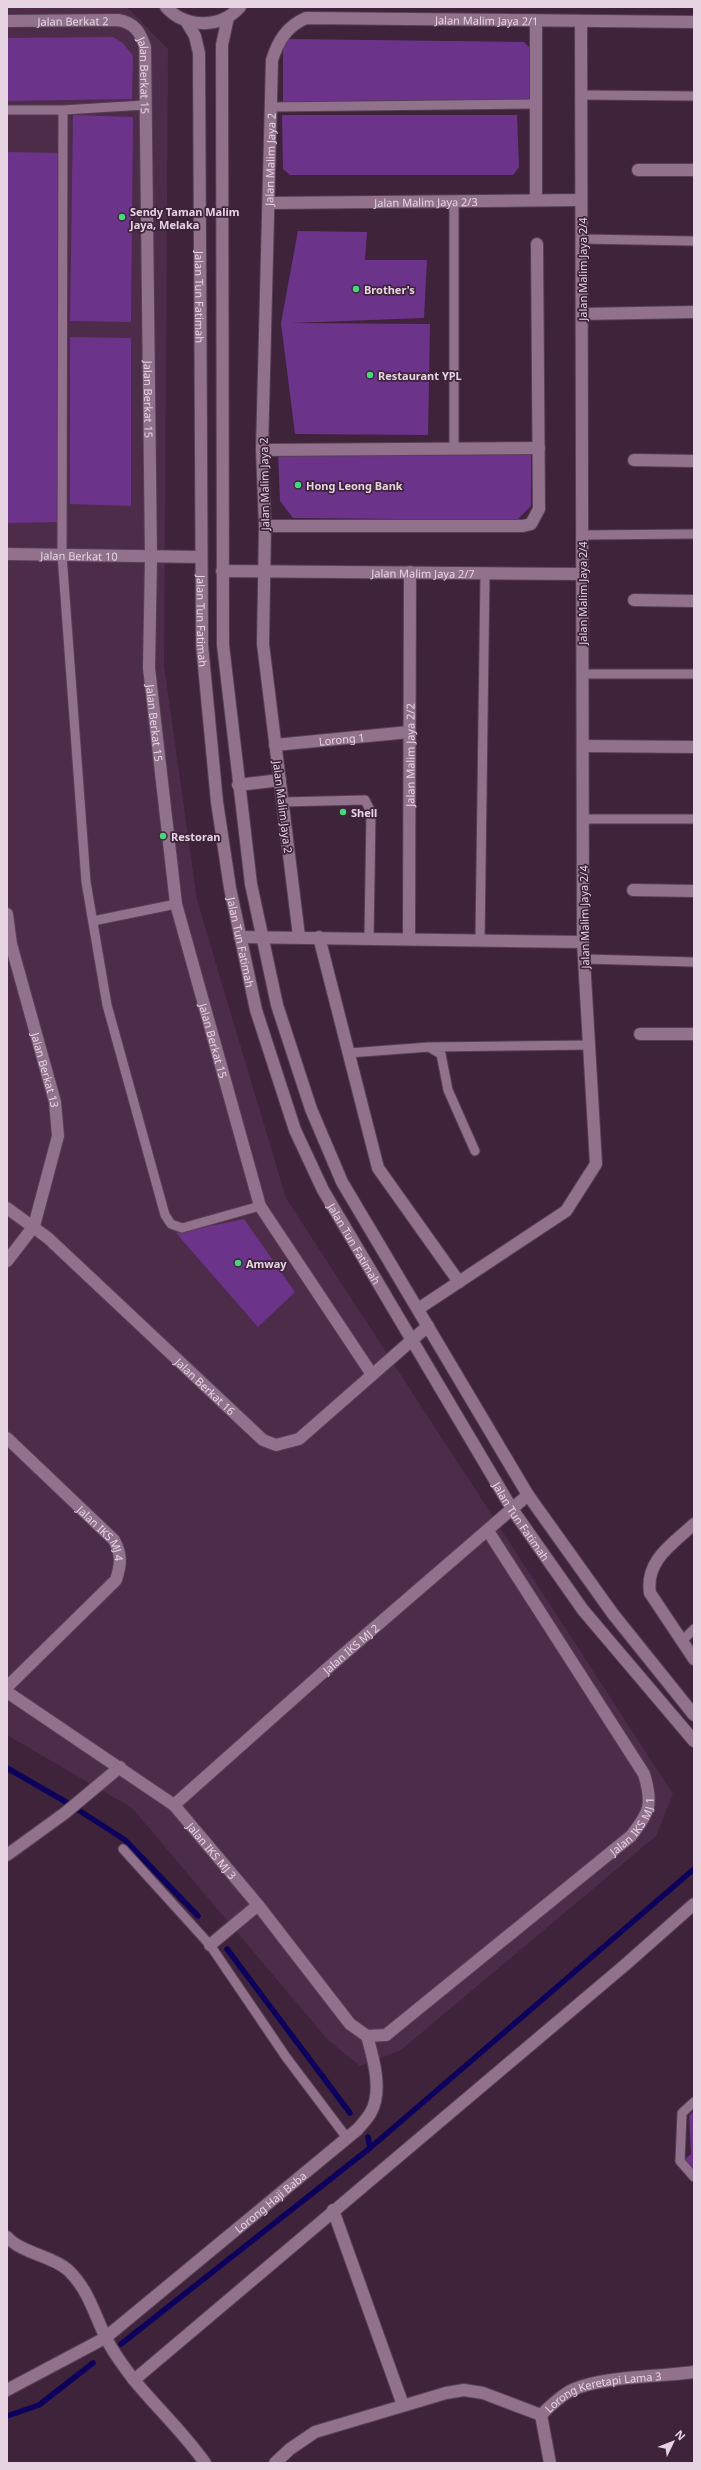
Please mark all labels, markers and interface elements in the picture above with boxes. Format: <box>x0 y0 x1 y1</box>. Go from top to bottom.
street label: Jalan Malim Jaya 2/1 <box>434 12 538 28</box>
street label: Jalan Berkat 2 <box>36 13 109 28</box>
street label: Jalan Berkat 15 <box>134 33 153 114</box>
street label: Jalan Malim Jaya 2 <box>261 113 278 207</box>
street label: Jalan Malim Jaya 2/3 <box>373 193 478 210</box>
place label: Sendy Taman Malim Jaya, Melaka <box>129 204 240 232</box>
marker: Sendy Taman Malim Jaya, Melaka <box>117 212 127 222</box>
street label: Jalan Malim Jaya 2/4 <box>575 217 590 322</box>
street label: Jalan Tun Fatimah <box>192 250 208 343</box>
place label: Brother's <box>364 282 415 297</box>
marker: Brother's <box>351 284 361 294</box>
street label: Jalan Berkat 15 <box>141 360 157 438</box>
place label: Restaurant YPL <box>378 368 462 383</box>
marker: Restaurant YPL <box>365 370 375 380</box>
street label: Jalan Malim Jaya 2 <box>256 437 272 532</box>
place label: Hong Leong Bank <box>306 478 403 493</box>
marker: Hong Leong Bank <box>293 480 303 490</box>
street label: Jalan Malim Jaya 2/4 <box>575 541 590 646</box>
street label: Jalan Berkat 10 <box>39 547 118 563</box>
street label: Jalan Malim Jaya 2/7 <box>370 565 475 581</box>
street label: Jalan Tun Fatimah <box>194 574 212 668</box>
street label: Jalan Berkat 15 <box>143 683 167 762</box>
street label: Jalan Malim Jaya 2/2 <box>402 703 417 808</box>
street label: Lorong 1 <box>318 729 365 748</box>
street label: Jalan Malim Jaya 2 <box>270 759 296 854</box>
place label: Shell <box>351 805 377 820</box>
marker: Shell <box>338 807 348 817</box>
place label: Restoran <box>171 829 220 844</box>
marker: Restoran <box>158 831 168 841</box>
street label: Jalan Malim Jaya 2/4 <box>576 865 592 970</box>
street label: Jalan Tun Fatimah <box>224 895 258 989</box>
street label: Jalan Berkat 15 <box>196 1000 232 1080</box>
street label: Jalan Berkat 13 <box>28 1030 63 1108</box>
street label: Jalan Tun Fatimah <box>324 1199 385 1287</box>
place label: Amway <box>246 1256 287 1271</box>
marker: Amway <box>233 1258 243 1268</box>
street label: Jalan Berkat 16 <box>172 1353 239 1418</box>
street label: Jalan Tun Fatimah <box>489 1478 553 1564</box>
street label: Jalan IKS MJ 4 <box>74 1501 128 1562</box>
street label: Jalan IKS MJ 2 <box>319 1620 382 1677</box>
street label: Jalan IKS MJ 1 <box>605 1797 656 1859</box>
street label: Jalan IKS MJ 3 <box>183 1818 240 1882</box>
street label: Lorong Haji Baba <box>231 2168 309 2236</box>
street label: Lorong Keretapi Lama 3 <box>541 2368 662 2415</box>
north arrow <box>653 2422 693 2462</box>
text: N <box>672 2426 689 2443</box>

